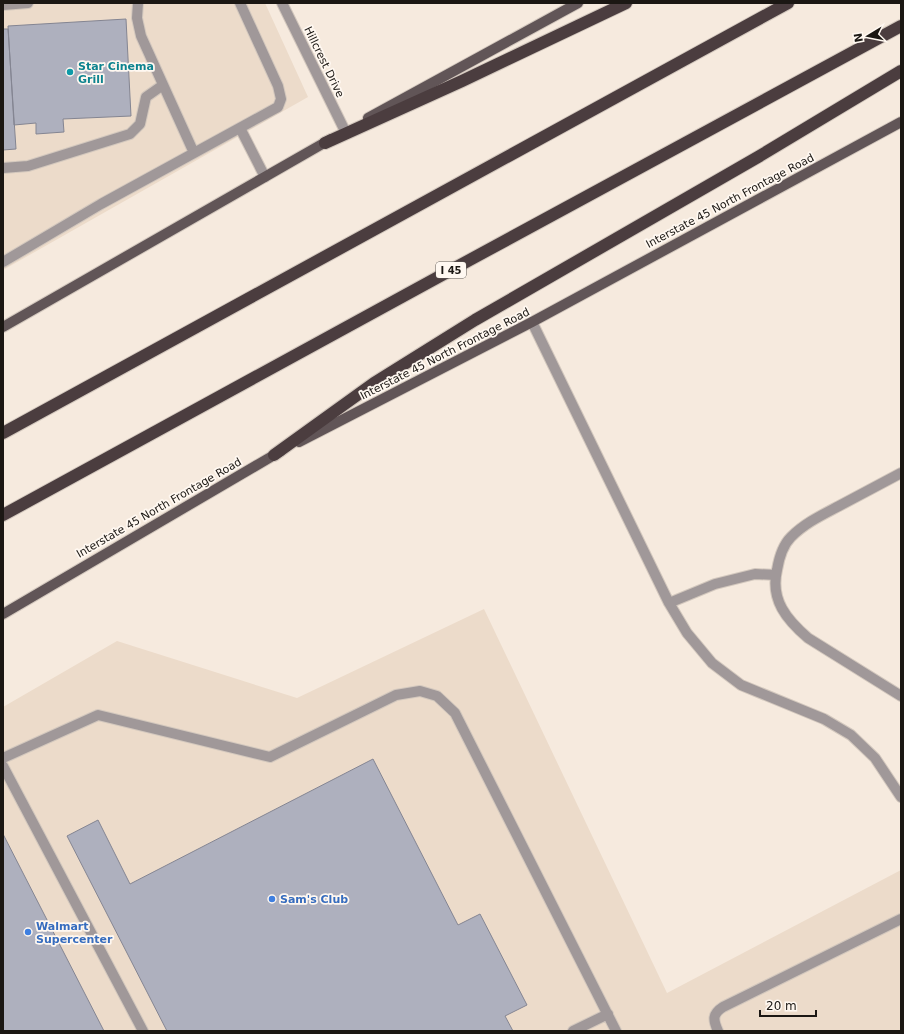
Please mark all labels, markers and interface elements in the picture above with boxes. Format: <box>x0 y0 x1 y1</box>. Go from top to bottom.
north arrow <box>848 16 888 56</box>
street label: Hillcrest Drive <box>301 24 347 100</box>
text: N <box>851 32 866 43</box>
place label: Star Cinema Grill <box>78 60 154 86</box>
marker: Star Cinema Grill <box>65 67 75 77</box>
street label: Interstate 45 North Frontage Road <box>644 151 816 251</box>
road number: I 45 <box>436 262 466 278</box>
street label: Interstate 45 North Frontage Road <box>358 305 532 403</box>
street label: Interstate 45 North Frontage Road <box>74 455 244 561</box>
place label: Sam's Club <box>280 893 348 906</box>
marker: Sam's Club <box>267 894 277 904</box>
place label: Walmart Supercenter <box>36 920 113 946</box>
marker: Walmart Supercenter <box>23 927 33 937</box>
scale bar <box>760 992 816 1018</box>
text: 20 m <box>766 999 797 1013</box>

